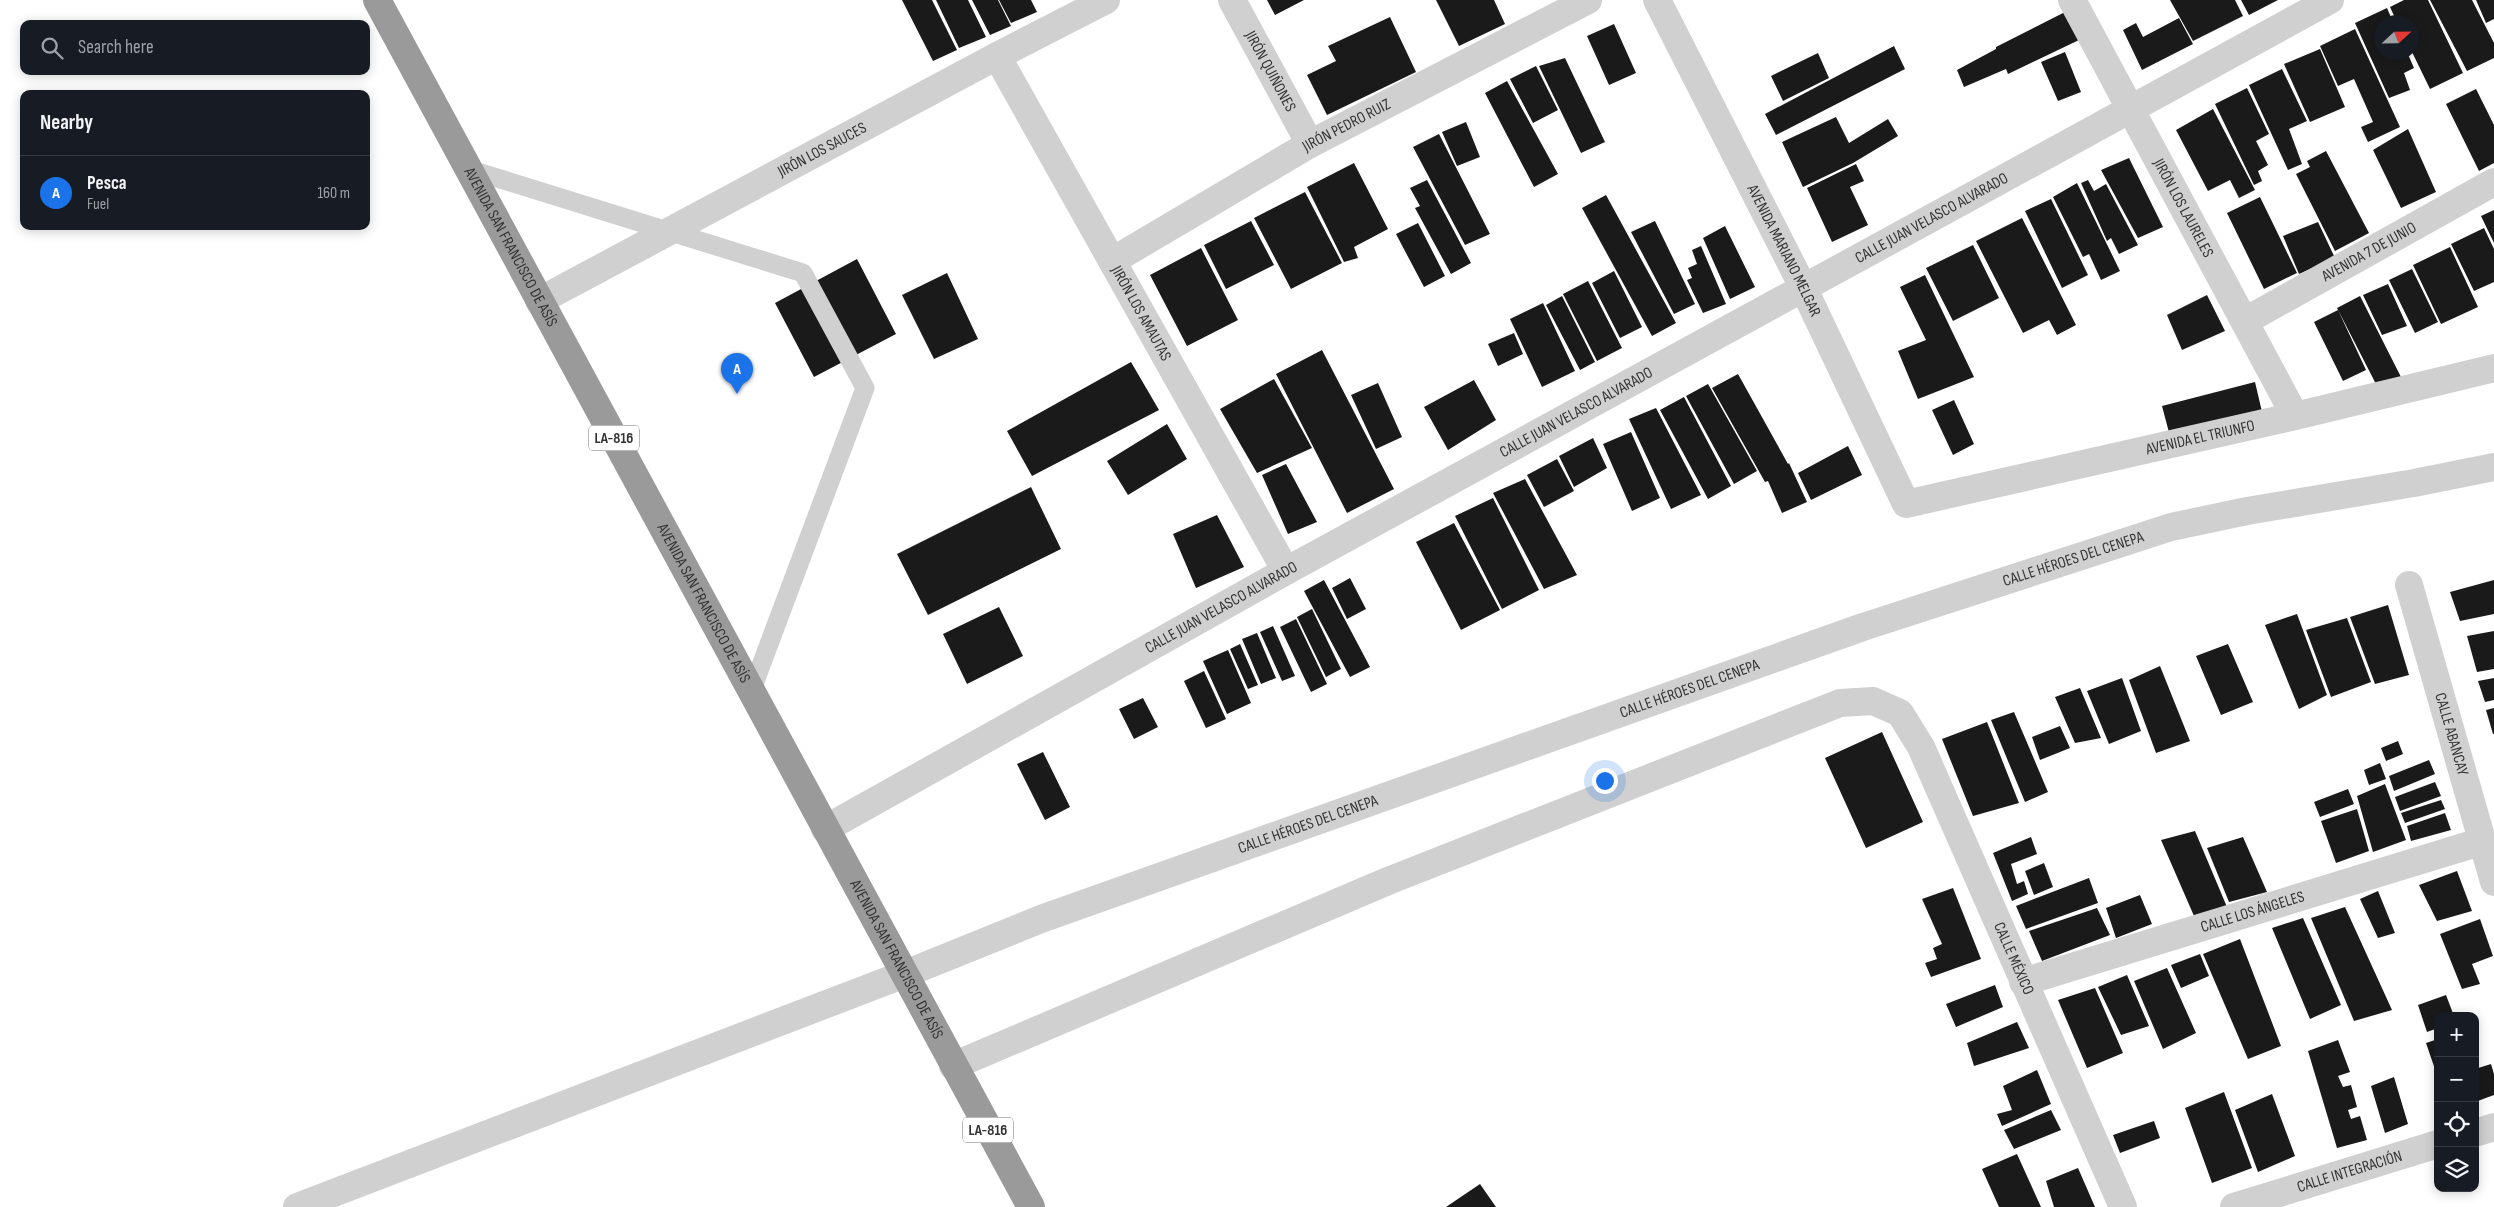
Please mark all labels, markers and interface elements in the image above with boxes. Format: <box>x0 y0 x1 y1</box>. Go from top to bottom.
north arrow <box>2374 15 2419 60</box>
search box <box>20 20 370 75</box>
street label: JIRÓN QUIÑONES <box>1241 27 1300 115</box>
icon: search <box>38 34 66 62</box>
text: Search here <box>78 36 154 59</box>
street label: JIRÓN PEDRO RUIZ <box>1298 94 1394 156</box>
text: Nearby <box>40 110 93 135</box>
street label: JIRÓN LOS SAUCES <box>773 118 870 182</box>
street label: JIRÓN LOS LAURELES <box>2149 154 2218 261</box>
street label: AVENIDA SAN FRANCISCO DE ASÍS <box>460 163 562 330</box>
street label: CALLE JUAN VELASCO ALVARADO <box>1852 168 2011 267</box>
text: Pesca <box>87 172 127 195</box>
street label: AVENIDA MARIANO MELGAR <box>1743 181 1825 320</box>
text: A <box>52 184 60 203</box>
text: 160 m <box>317 184 350 203</box>
text: Fuel <box>87 195 109 214</box>
street label: AVENIDA 7 DE JUNIO <box>2318 218 2420 286</box>
street label: JIRÓN LOS AMAUTAS <box>1107 262 1176 364</box>
pin: A <box>721 353 753 394</box>
street label: CALLE JUAN VELASCO ALVARADO <box>1496 363 1656 462</box>
street label: AVENIDA EL TRIUNFO <box>2143 416 2257 459</box>
road number: LA-816 <box>589 426 639 450</box>
street label: AVENIDA SAN FRANCISCO DE ASÍS <box>652 519 755 686</box>
street label: CALLE HÉROES DEL CENEPA <box>2000 527 2146 591</box>
street label: CALLE JUAN VELASCO ALVARADO <box>1142 557 1301 657</box>
street label: CALLE HÉROES DEL CENEPA <box>1617 655 1762 722</box>
street label: CALLE ABANCAY <box>2431 690 2473 778</box>
your location <box>1592 768 1618 794</box>
street label: CALLE HÉROES DEL CENEPA <box>1235 791 1380 858</box>
street label: AVENIDA SAN FRANCISCO DE ASÍS <box>845 875 948 1042</box>
street label: CALLE LOS ÁNGELES <box>2198 887 2307 937</box>
street label: CALLE MÉXICO <box>1990 919 2038 998</box>
map controls <box>2434 1012 2479 1192</box>
button: + <box>2434 1012 2479 1057</box>
button: − <box>2434 1057 2479 1102</box>
button: locate <box>2434 1102 2479 1147</box>
road number: LA-816 <box>963 1118 1013 1142</box>
street label: CALLE INTEGRACIÓN <box>2295 1146 2404 1196</box>
button: layers <box>2434 1147 2479 1192</box>

